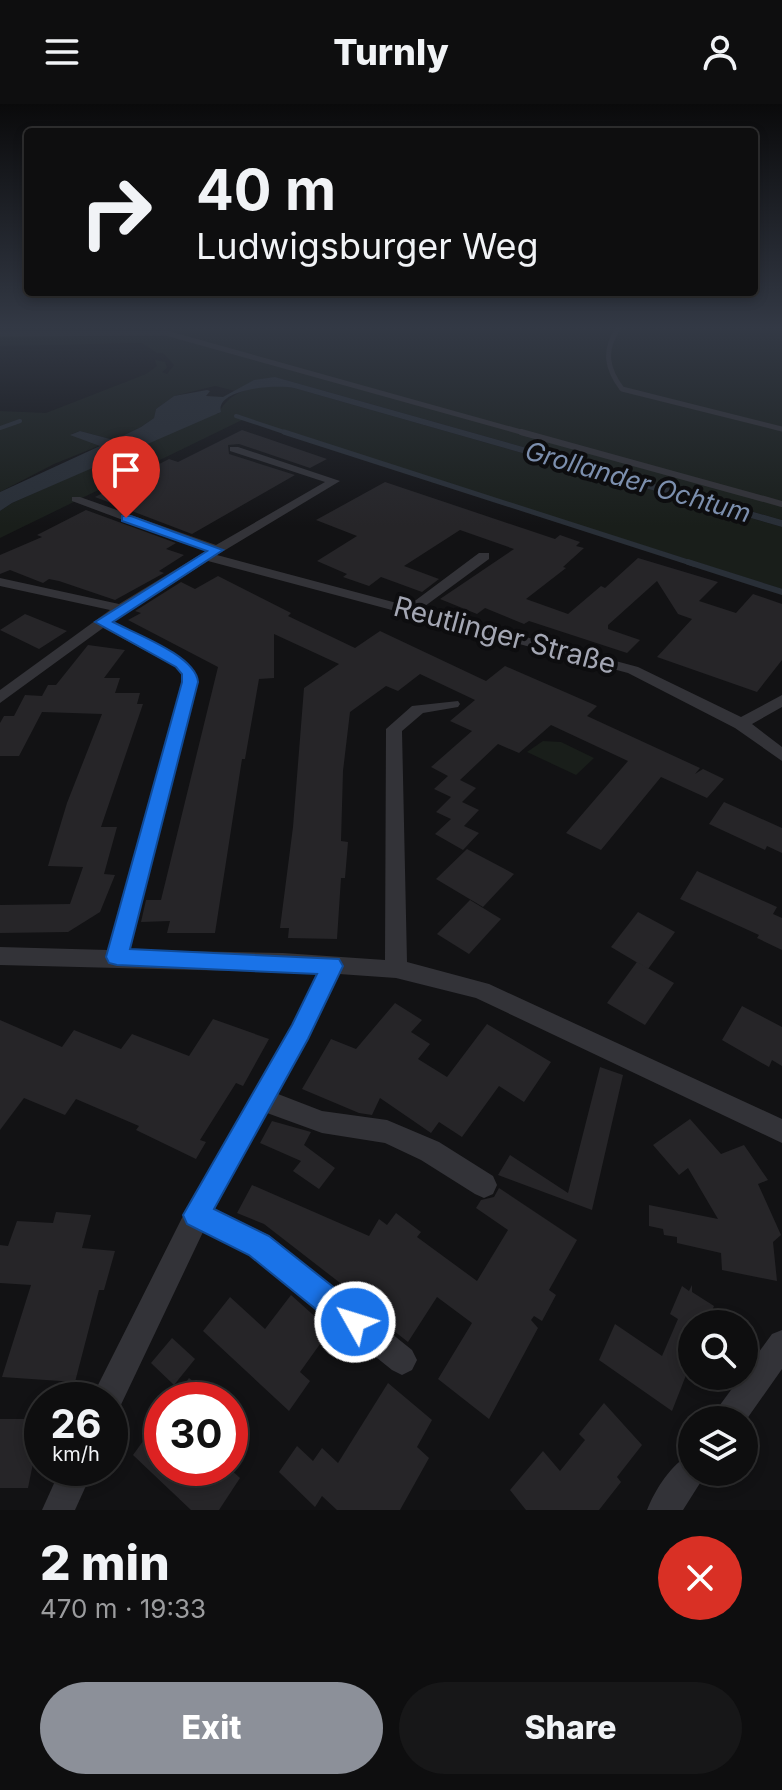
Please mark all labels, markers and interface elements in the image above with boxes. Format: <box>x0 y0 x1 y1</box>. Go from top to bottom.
icon: menu <box>40 30 84 74</box>
text: Turnly <box>333 30 449 74</box>
icon: person <box>698 30 742 74</box>
text: 40 m <box>196 156 336 224</box>
icon: right <box>64 160 168 264</box>
text: Ludwigsburger Weg <box>196 224 539 268</box>
water label: Grollander Ochtum <box>522 434 754 529</box>
pin <box>92 436 160 518</box>
icon: arrive <box>104 448 148 492</box>
street label: Reutlinger Straße <box>390 589 620 681</box>
position arrow <box>313 1280 397 1364</box>
map controls <box>678 1310 758 1486</box>
button: search <box>678 1310 758 1390</box>
speed limit sign: 30 <box>144 1382 248 1486</box>
text: 26 <box>50 1399 102 1448</box>
button: layers <box>678 1406 758 1486</box>
text: km/h <box>52 1442 100 1466</box>
text: 2 min <box>40 1533 170 1592</box>
button: close <box>658 1536 742 1620</box>
text: 470 m · 19:33 <box>40 1593 206 1624</box>
button: Exit <box>40 1682 383 1774</box>
button: Share <box>399 1682 742 1774</box>

